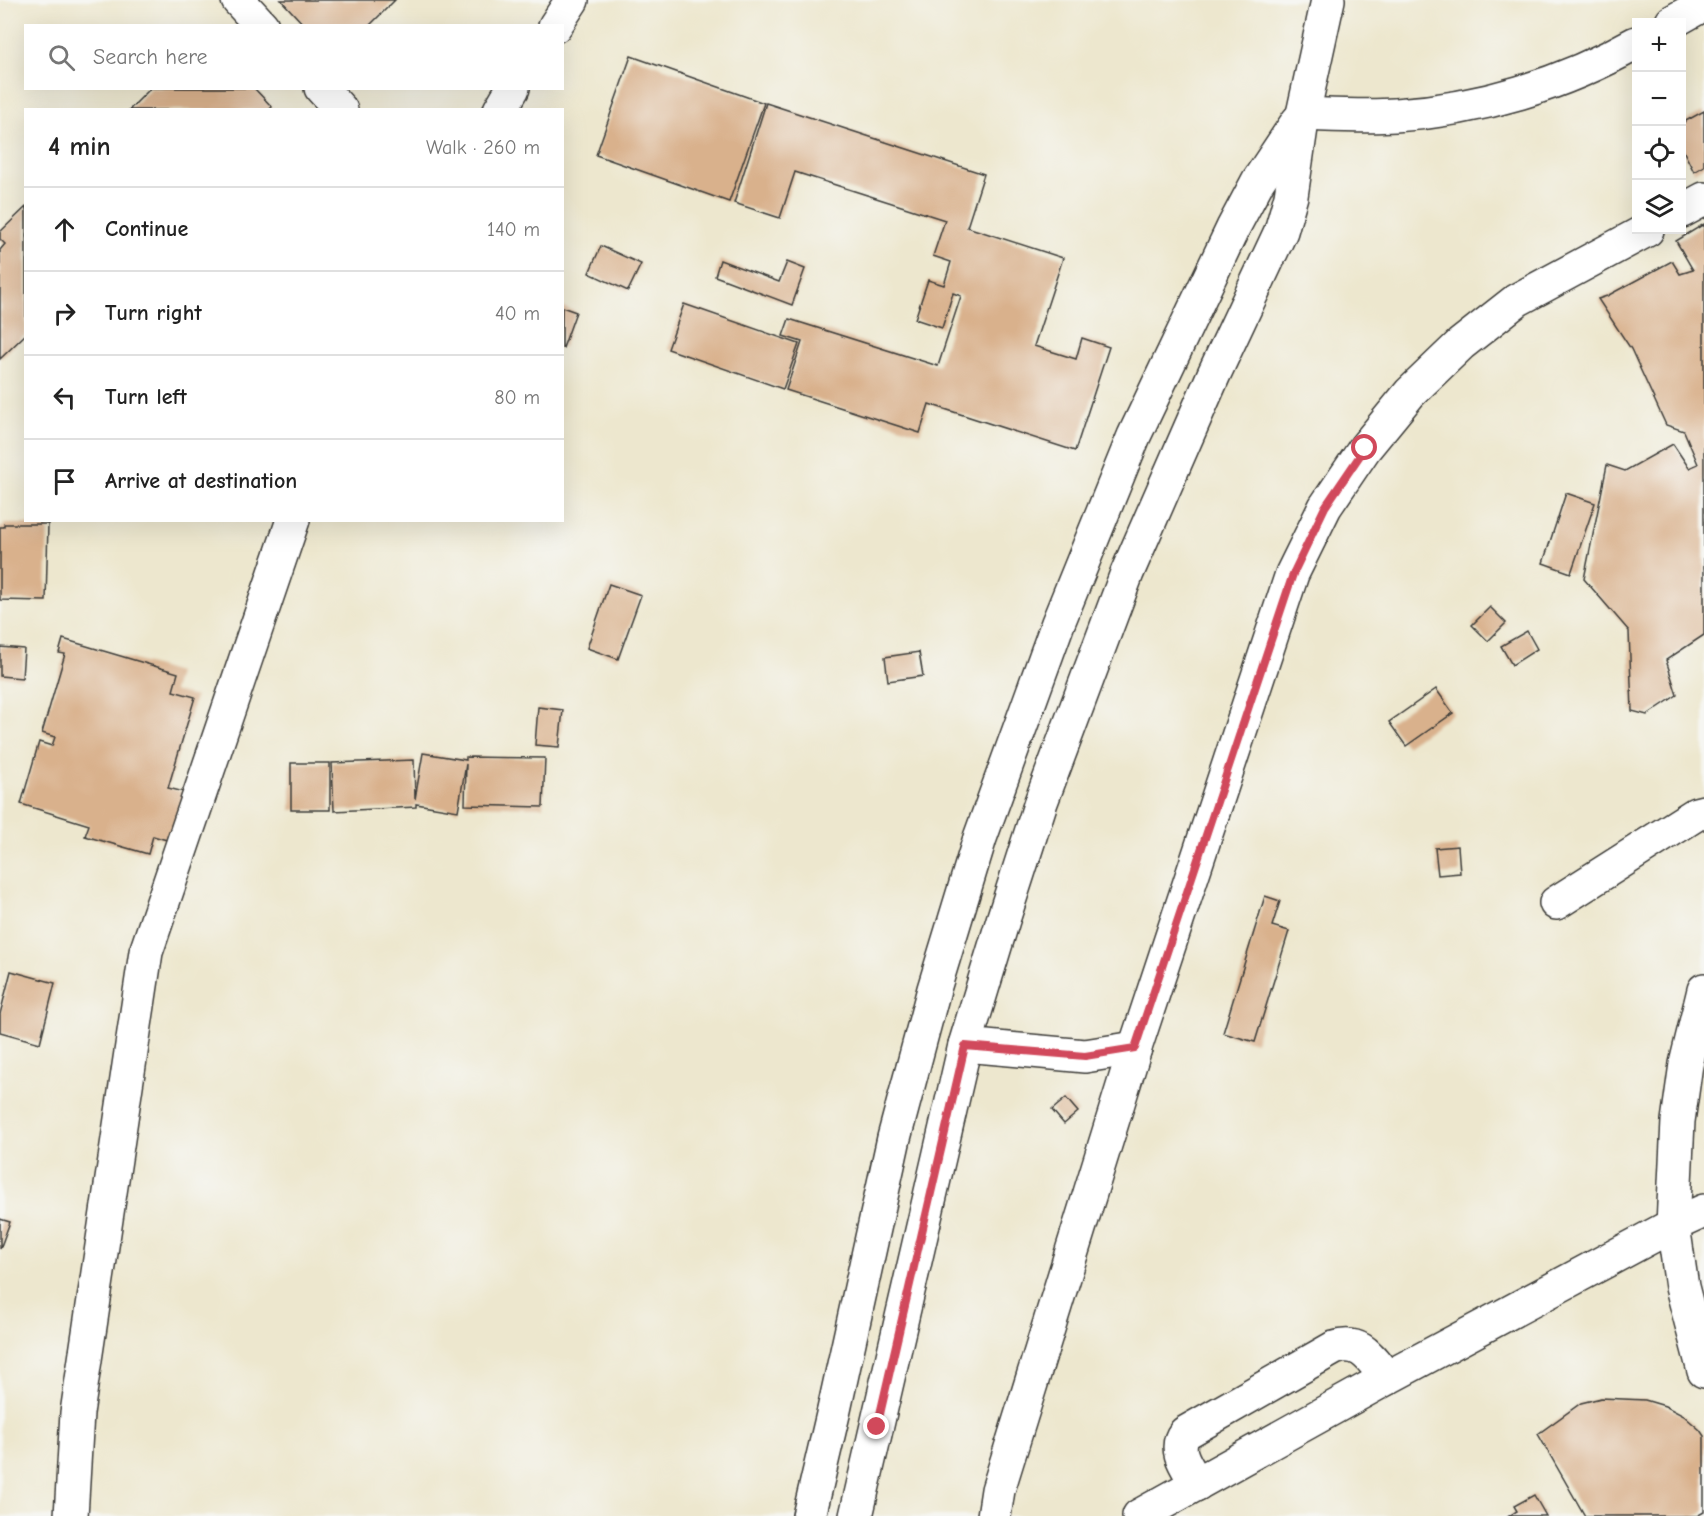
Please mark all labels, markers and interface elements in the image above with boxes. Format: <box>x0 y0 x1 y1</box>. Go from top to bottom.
map controls <box>1632 18 1686 234</box>
button: + <box>1632 18 1686 72</box>
search box <box>24 24 564 90</box>
icon: search <box>45 41 78 74</box>
text: Search here <box>93 44 208 70</box>
button: − <box>1632 72 1686 126</box>
button: locate <box>1632 126 1686 180</box>
text: 4 min <box>48 132 111 162</box>
text: Walk · 260 m <box>426 136 540 159</box>
button: layers <box>1632 180 1686 234</box>
icon: ahead <box>48 213 81 246</box>
text: Continue <box>105 216 188 242</box>
text: 140 m <box>487 218 540 241</box>
icon: right <box>48 297 81 330</box>
text: Turn right <box>105 300 202 326</box>
text: 40 m <box>495 302 540 325</box>
icon: left <box>48 381 81 414</box>
text: Turn left <box>105 384 187 410</box>
text: 80 m <box>494 386 540 409</box>
route start <box>1351 434 1377 460</box>
icon: arrive <box>48 465 81 498</box>
text: Arrive at destination <box>105 468 297 494</box>
route end <box>863 1413 889 1439</box>

